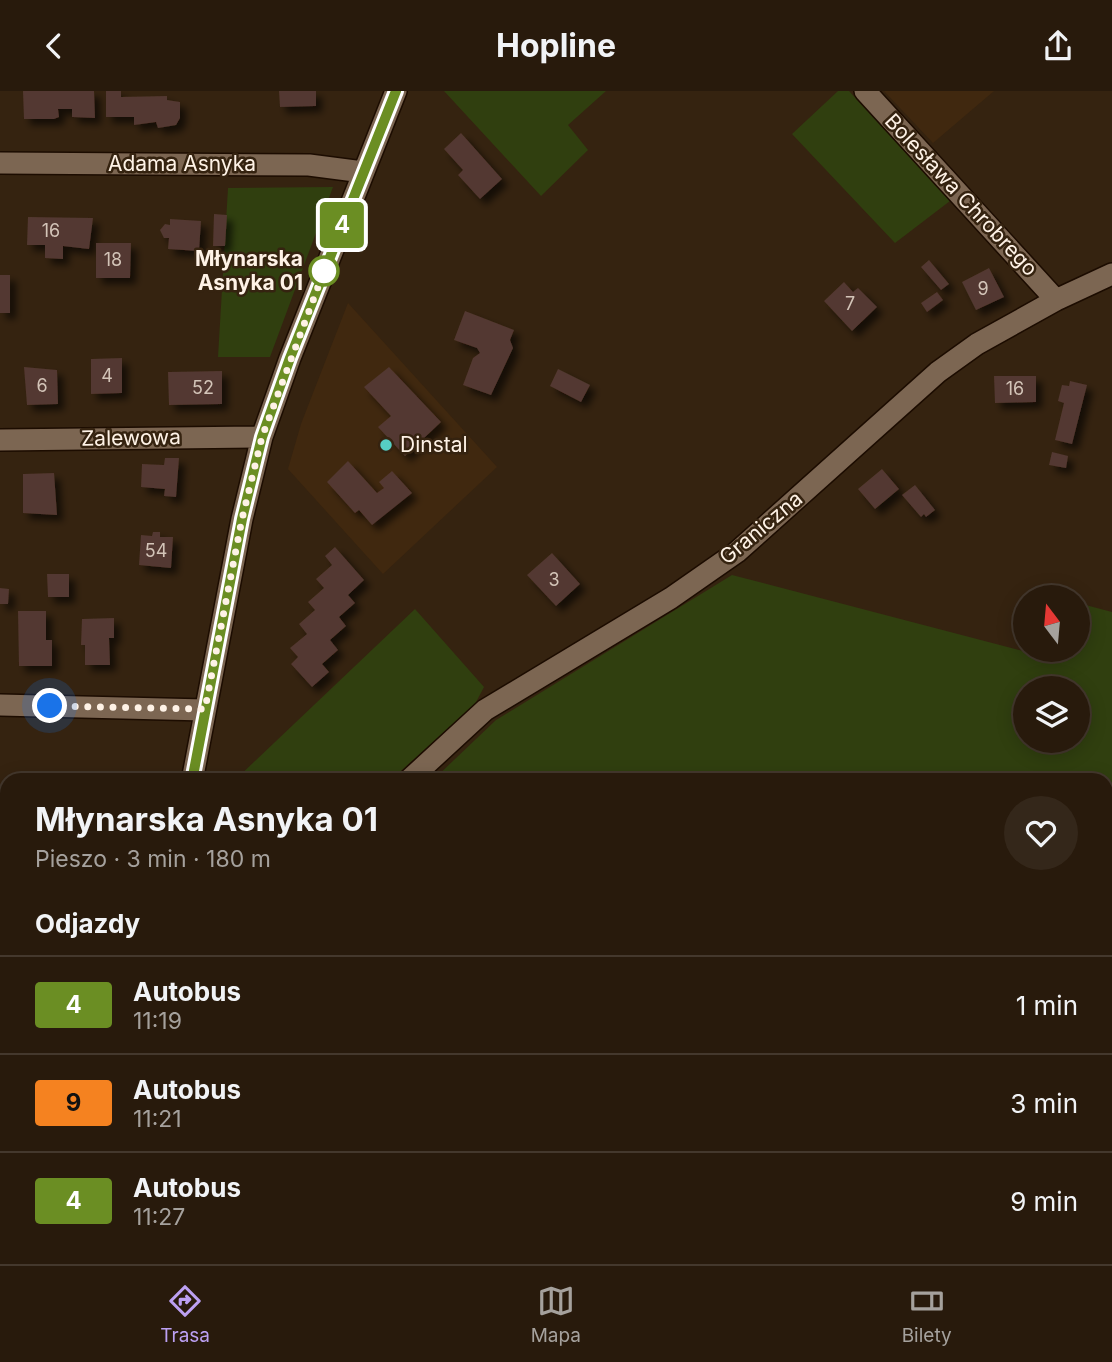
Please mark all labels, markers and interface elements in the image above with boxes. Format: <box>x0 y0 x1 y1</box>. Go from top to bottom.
text: Hopline <box>496 26 616 65</box>
icon: back <box>35 27 73 65</box>
icon: share <box>1039 27 1077 65</box>
street label: Bolesława Chrobrego <box>880 108 1043 281</box>
street label: Adama Asnyka <box>108 151 256 176</box>
line badge: 4 <box>319 202 365 248</box>
text: 4 <box>334 210 350 239</box>
house number: 16 <box>42 220 60 241</box>
place label: Młynarska Asnyka 01 <box>195 246 303 295</box>
house number: 18 <box>104 249 122 270</box>
marker: Młynarska Asnyka 01 <box>309 256 339 286</box>
house number: 9 <box>977 278 989 299</box>
house number: 7 <box>845 293 855 314</box>
house number: 4 <box>101 365 113 386</box>
house number: 6 <box>36 375 48 396</box>
house number: 52 <box>192 377 214 398</box>
house number: 16 <box>1006 378 1024 399</box>
street label: Zalewowa <box>81 424 181 451</box>
place label: Dinstal <box>400 432 468 457</box>
marker: Dinstal <box>378 437 394 453</box>
street label: Graniczna <box>714 486 807 569</box>
house number: 54 <box>145 540 167 561</box>
house number: 3 <box>548 569 560 590</box>
north arrow <box>1013 585 1090 661</box>
map controls <box>1013 585 1090 753</box>
button: layers <box>1013 676 1090 753</box>
your location <box>32 688 67 723</box>
button: heart <box>1004 796 1078 870</box>
text: Młynarska Asnyka 01 <box>35 799 378 839</box>
text: Pieszo · 3 min · 180 m <box>35 845 271 873</box>
text: Odjazdy <box>35 908 140 939</box>
text: Autobus <box>133 976 241 1007</box>
text: 4 <box>65 990 82 1019</box>
text: 1 min <box>1016 990 1078 1021</box>
text: 11:19 <box>133 1007 182 1035</box>
text: Autobus <box>133 1074 241 1105</box>
text: 9 <box>66 1088 81 1117</box>
text: 3 min <box>1010 1088 1078 1119</box>
text: 11:21 <box>133 1105 182 1133</box>
text: Autobus <box>133 1172 241 1203</box>
text: 4 <box>65 1186 82 1215</box>
text: 9 min <box>1010 1186 1078 1217</box>
text: 11:27 <box>133 1203 185 1231</box>
tab: Trasa <box>160 1282 210 1347</box>
tab: Mapa <box>531 1282 581 1347</box>
tab: Bilety <box>902 1282 952 1347</box>

